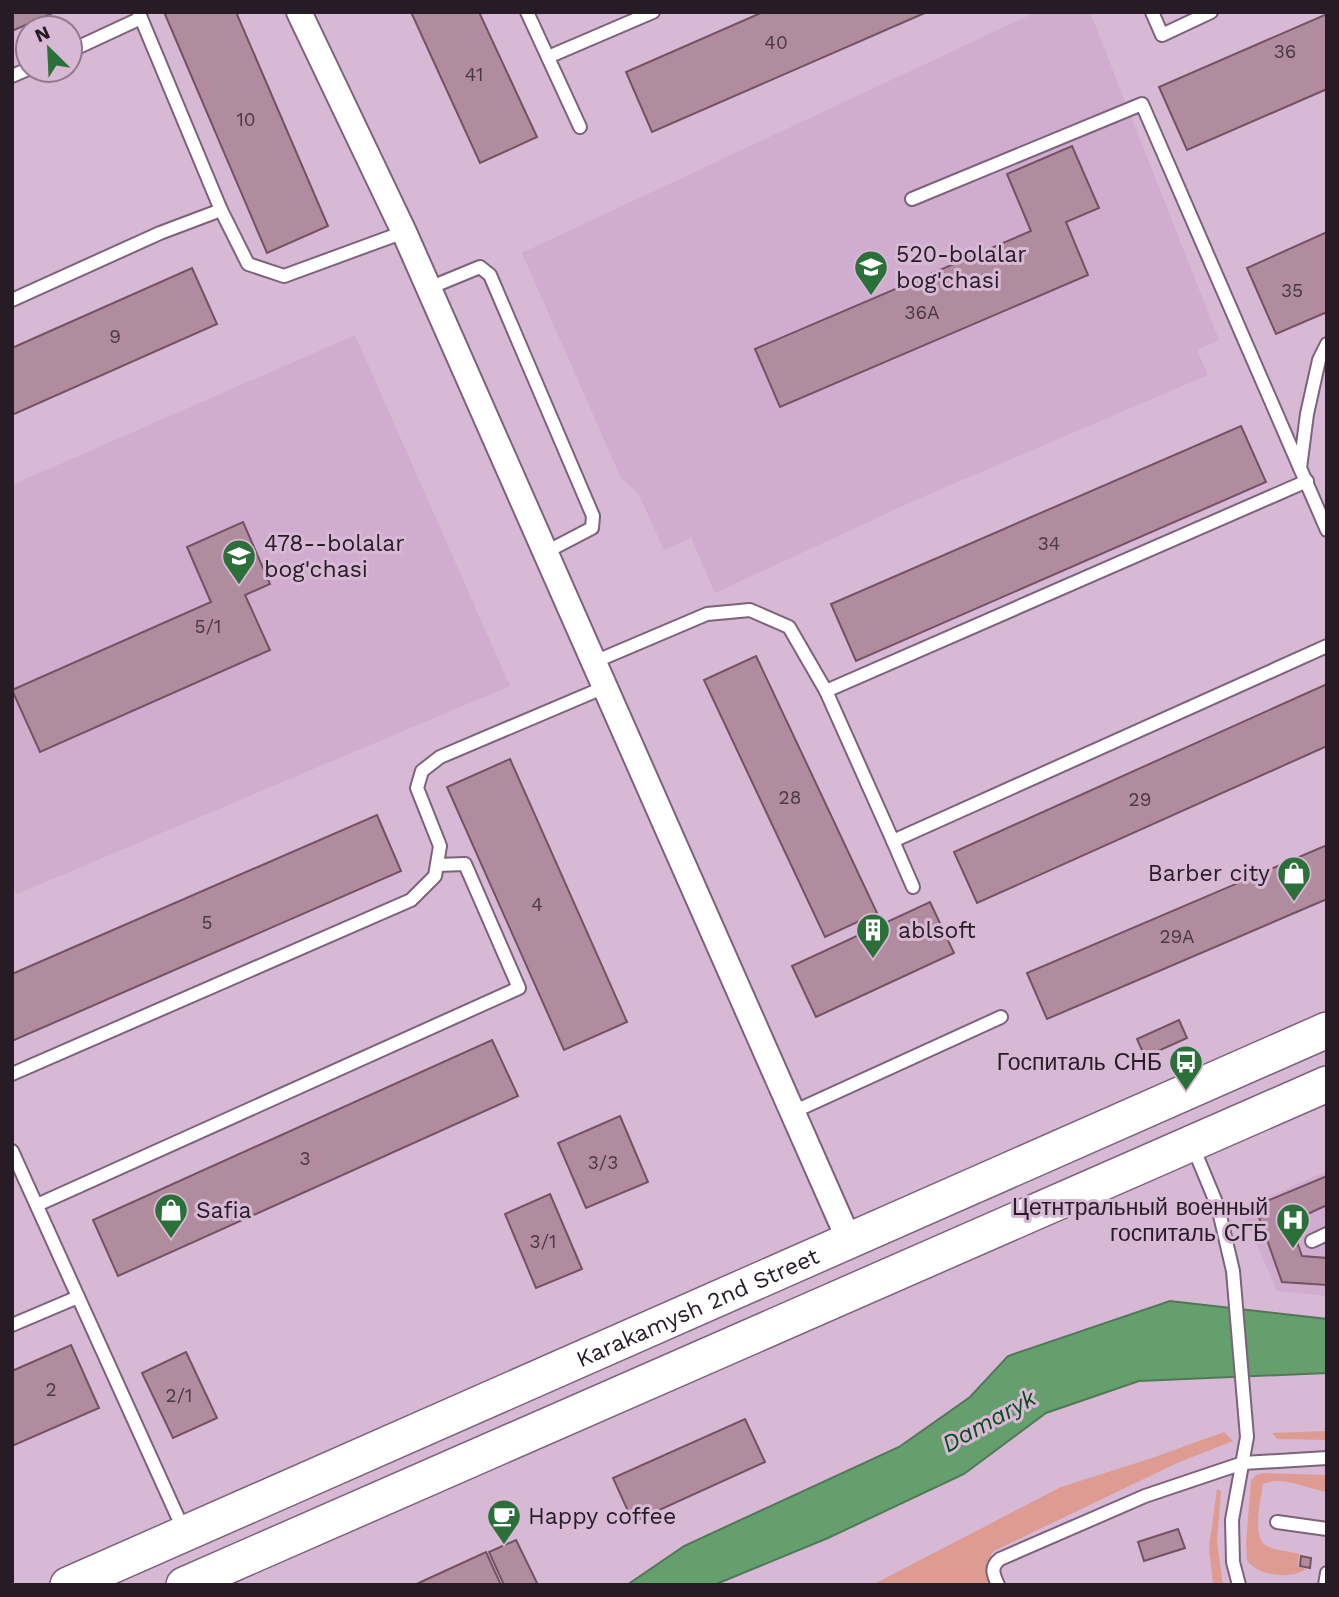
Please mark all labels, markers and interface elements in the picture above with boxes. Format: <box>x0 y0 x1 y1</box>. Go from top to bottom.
north arrow <box>14 14 84 84</box>
text: N <box>31 21 53 47</box>
house number: 40 <box>764 31 788 54</box>
house number: 36 <box>1274 40 1296 63</box>
house number: 41 <box>465 63 483 86</box>
house number: 10 <box>236 108 256 131</box>
place label: 520-bolalar bog'chasi <box>896 241 1027 294</box>
school or university icon: 520-bolalar bog'chasi <box>852 248 890 297</box>
house number: 35 <box>1281 279 1303 302</box>
house number: 36A <box>904 301 940 324</box>
house number: 9 <box>109 325 121 348</box>
place label: 478--bolalar bog'chasi <box>264 530 405 583</box>
house number: 34 <box>1038 532 1060 555</box>
school or university icon: 478--bolalar bog'chasi <box>220 537 258 586</box>
house number: 5/1 <box>195 615 221 638</box>
house number: 28 <box>779 786 801 809</box>
house number: 29 <box>1129 788 1151 811</box>
shop icon: Barber city <box>1275 854 1313 903</box>
place label: Barber city <box>1148 860 1270 887</box>
house number: 4 <box>531 893 543 916</box>
house number: 5 <box>201 911 213 934</box>
building icon: ablsoft <box>854 911 892 960</box>
place label: ablsoft <box>898 917 976 944</box>
house number: 29A <box>1159 925 1195 948</box>
bus stop icon: Госпиталь СНБ <box>1167 1043 1205 1092</box>
place label: Госпиталь СНБ <box>997 1049 1162 1076</box>
house number: 3 <box>299 1147 311 1170</box>
house number: 3/3 <box>588 1151 618 1174</box>
shop icon: Safia <box>152 1191 190 1240</box>
place label: Цетнтральный военный госпиталь СГБ <box>1012 1194 1268 1247</box>
place label: Safia <box>196 1197 252 1224</box>
hospital icon: Цетнтральный военный госпиталь СГБ <box>1274 1201 1312 1250</box>
house number: 3/1 <box>530 1230 556 1253</box>
street label: Karakamysh 2nd Street <box>572 1242 823 1373</box>
house number: 2 <box>45 1378 57 1401</box>
water label: Damaryk <box>937 1383 1042 1458</box>
house number: 2/1 <box>166 1384 192 1407</box>
cafe icon: Happy coffee <box>485 1497 523 1546</box>
place label: Happy coffee <box>528 1503 676 1530</box>

